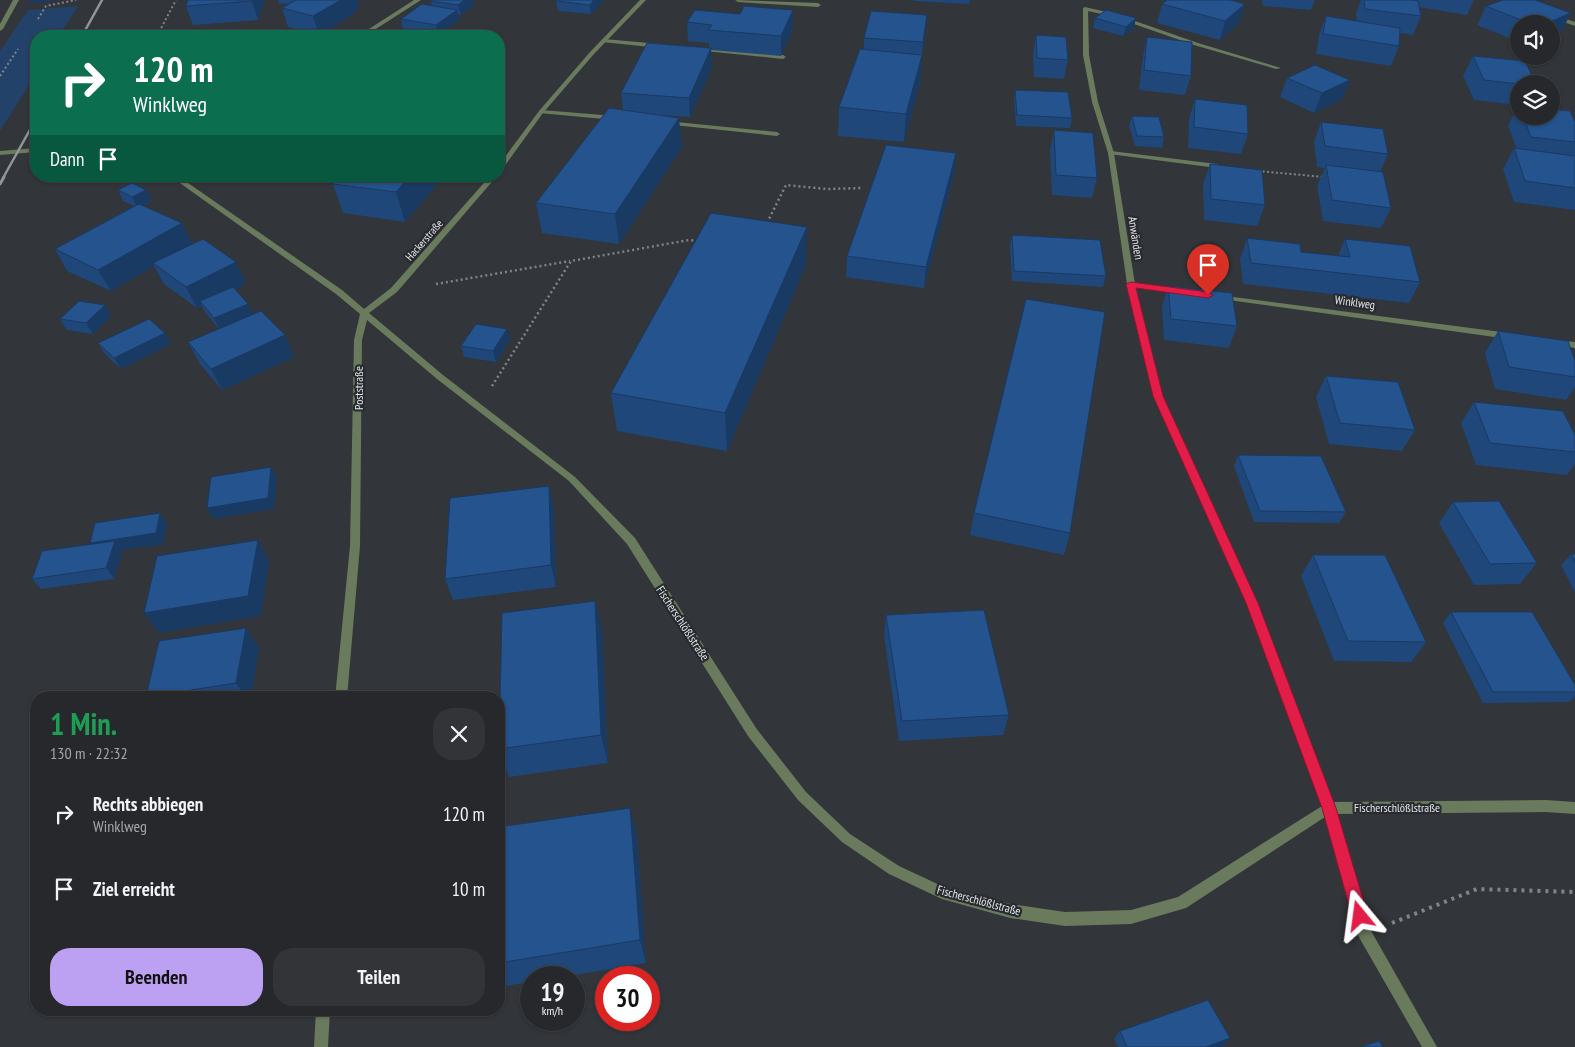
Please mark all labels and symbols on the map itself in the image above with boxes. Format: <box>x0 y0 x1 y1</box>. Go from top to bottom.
street label: Anwänden <box>1125 215 1147 261</box>
street label: Hackerstraße <box>402 216 446 263</box>
pin <box>1187 244 1229 295</box>
street label: Winklweg <box>1334 292 1376 312</box>
street label: Poststraße <box>351 366 366 410</box>
street label: Fischerschlößlstraße <box>653 583 713 663</box>
street label: Fischerschlößlstraße <box>1354 800 1440 815</box>
street label: Fischerschlößlstraße <box>936 882 1022 918</box>
position arrow <box>1333 889 1385 941</box>
speed limit sign: 30 <box>595 966 660 1031</box>

